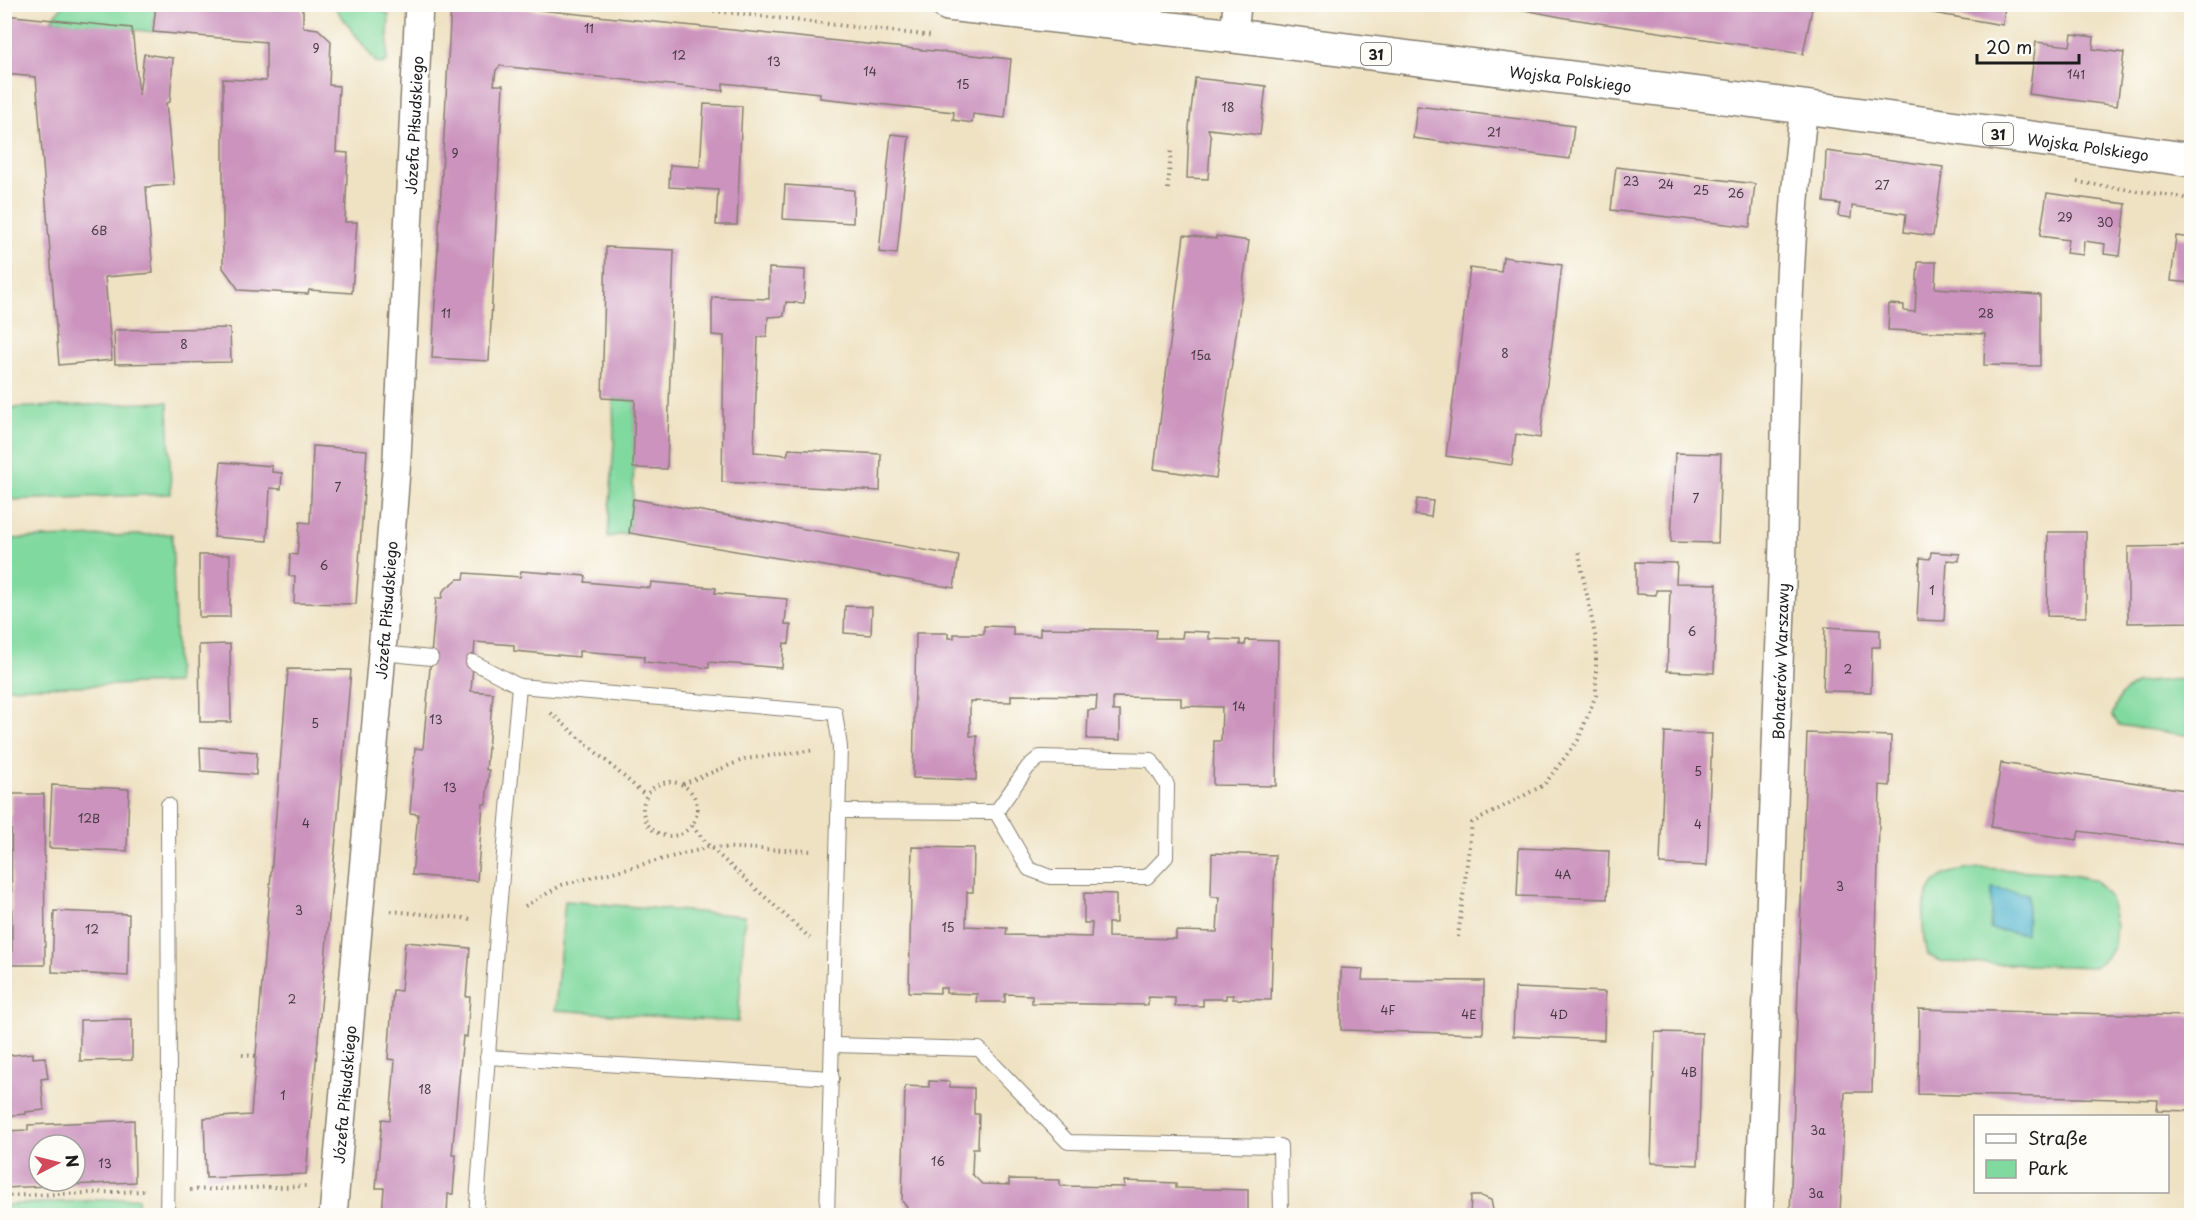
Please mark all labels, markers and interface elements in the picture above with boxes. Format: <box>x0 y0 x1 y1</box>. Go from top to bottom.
house number: 11 <box>584 19 594 37</box>
scale bar <box>1977 27 2079 65</box>
text: 20 m <box>1986 33 2032 60</box>
house number: 9 <box>312 39 320 57</box>
road number: 31 <box>1361 43 1391 65</box>
house number: 12 <box>672 46 686 64</box>
house number: 13 <box>767 52 781 70</box>
street label: Józefa Piłsudskiego <box>398 55 428 195</box>
street label: Wojska Polskiego <box>1508 59 1633 97</box>
house number: 14 <box>863 62 877 80</box>
house number: 141 <box>2067 65 2085 83</box>
house number: 15 <box>956 75 970 93</box>
house number: 18 <box>1222 98 1234 116</box>
house number: 21 <box>1487 123 1501 141</box>
road number: 31 <box>1983 123 2013 145</box>
street label: Wojska Polskiego <box>2026 126 2151 166</box>
house number: 9 <box>451 144 459 162</box>
house number: 23 <box>1623 172 1639 190</box>
house number: 24 <box>1658 175 1674 193</box>
house number: 27 <box>1875 176 1890 194</box>
house number: 25 <box>1693 181 1709 199</box>
house number: 26 <box>1728 184 1744 202</box>
house number: 29 <box>2057 208 2073 226</box>
house number: 30 <box>2097 213 2114 231</box>
house number: 6B <box>91 221 107 239</box>
house number: 11 <box>441 304 451 322</box>
house number: 28 <box>1978 304 1994 322</box>
house number: 8 <box>180 335 188 353</box>
house number: 8 <box>1501 344 1509 362</box>
house number: 15a <box>1191 346 1212 364</box>
house number: 7 <box>335 478 342 496</box>
house number: 7 <box>1693 489 1700 507</box>
street label: Józefa Piłsudskiego <box>368 540 402 680</box>
house number: 6 <box>320 556 328 574</box>
house number: 1 <box>1929 581 1935 599</box>
street label: Bohaterów Warszawy <box>1765 583 1793 740</box>
house number: 6 <box>1688 622 1696 640</box>
house number: 2 <box>1844 660 1852 678</box>
house number: 14 <box>1232 697 1246 715</box>
house number: 13 <box>429 710 443 728</box>
house number: 5 <box>311 714 319 732</box>
house number: 5 <box>1694 762 1702 780</box>
house number: 13 <box>443 778 457 796</box>
house number: 12B <box>78 809 100 827</box>
house number: 4 <box>302 814 310 832</box>
house number: 4 <box>1694 815 1702 833</box>
house number: 4A <box>1555 865 1572 883</box>
house number: 3 <box>1836 877 1844 895</box>
house number: 3 <box>295 901 303 919</box>
house number: 15 <box>941 918 955 936</box>
house number: 12 <box>85 920 99 938</box>
house number: 2 <box>288 990 296 1008</box>
house number: 4F <box>1381 1001 1396 1019</box>
house number: 4E <box>1461 1005 1477 1023</box>
house number: 4D <box>1550 1005 1568 1023</box>
street label: Józefa Piłsudskiego <box>326 1024 361 1165</box>
house number: 4B <box>1681 1063 1697 1081</box>
house number: 18 <box>419 1080 431 1098</box>
house number: 1 <box>280 1086 286 1104</box>
legend <box>1974 1115 2169 1193</box>
house number: 3a <box>1810 1121 1826 1139</box>
text: Straße <box>2028 1124 2088 1151</box>
north arrow <box>27 1133 87 1193</box>
house number: 16 <box>931 1152 945 1170</box>
text: N <box>60 1153 86 1169</box>
house number: 13 <box>98 1154 112 1172</box>
text: Park <box>2028 1154 2068 1181</box>
house number: 3a <box>1808 1184 1824 1202</box>

